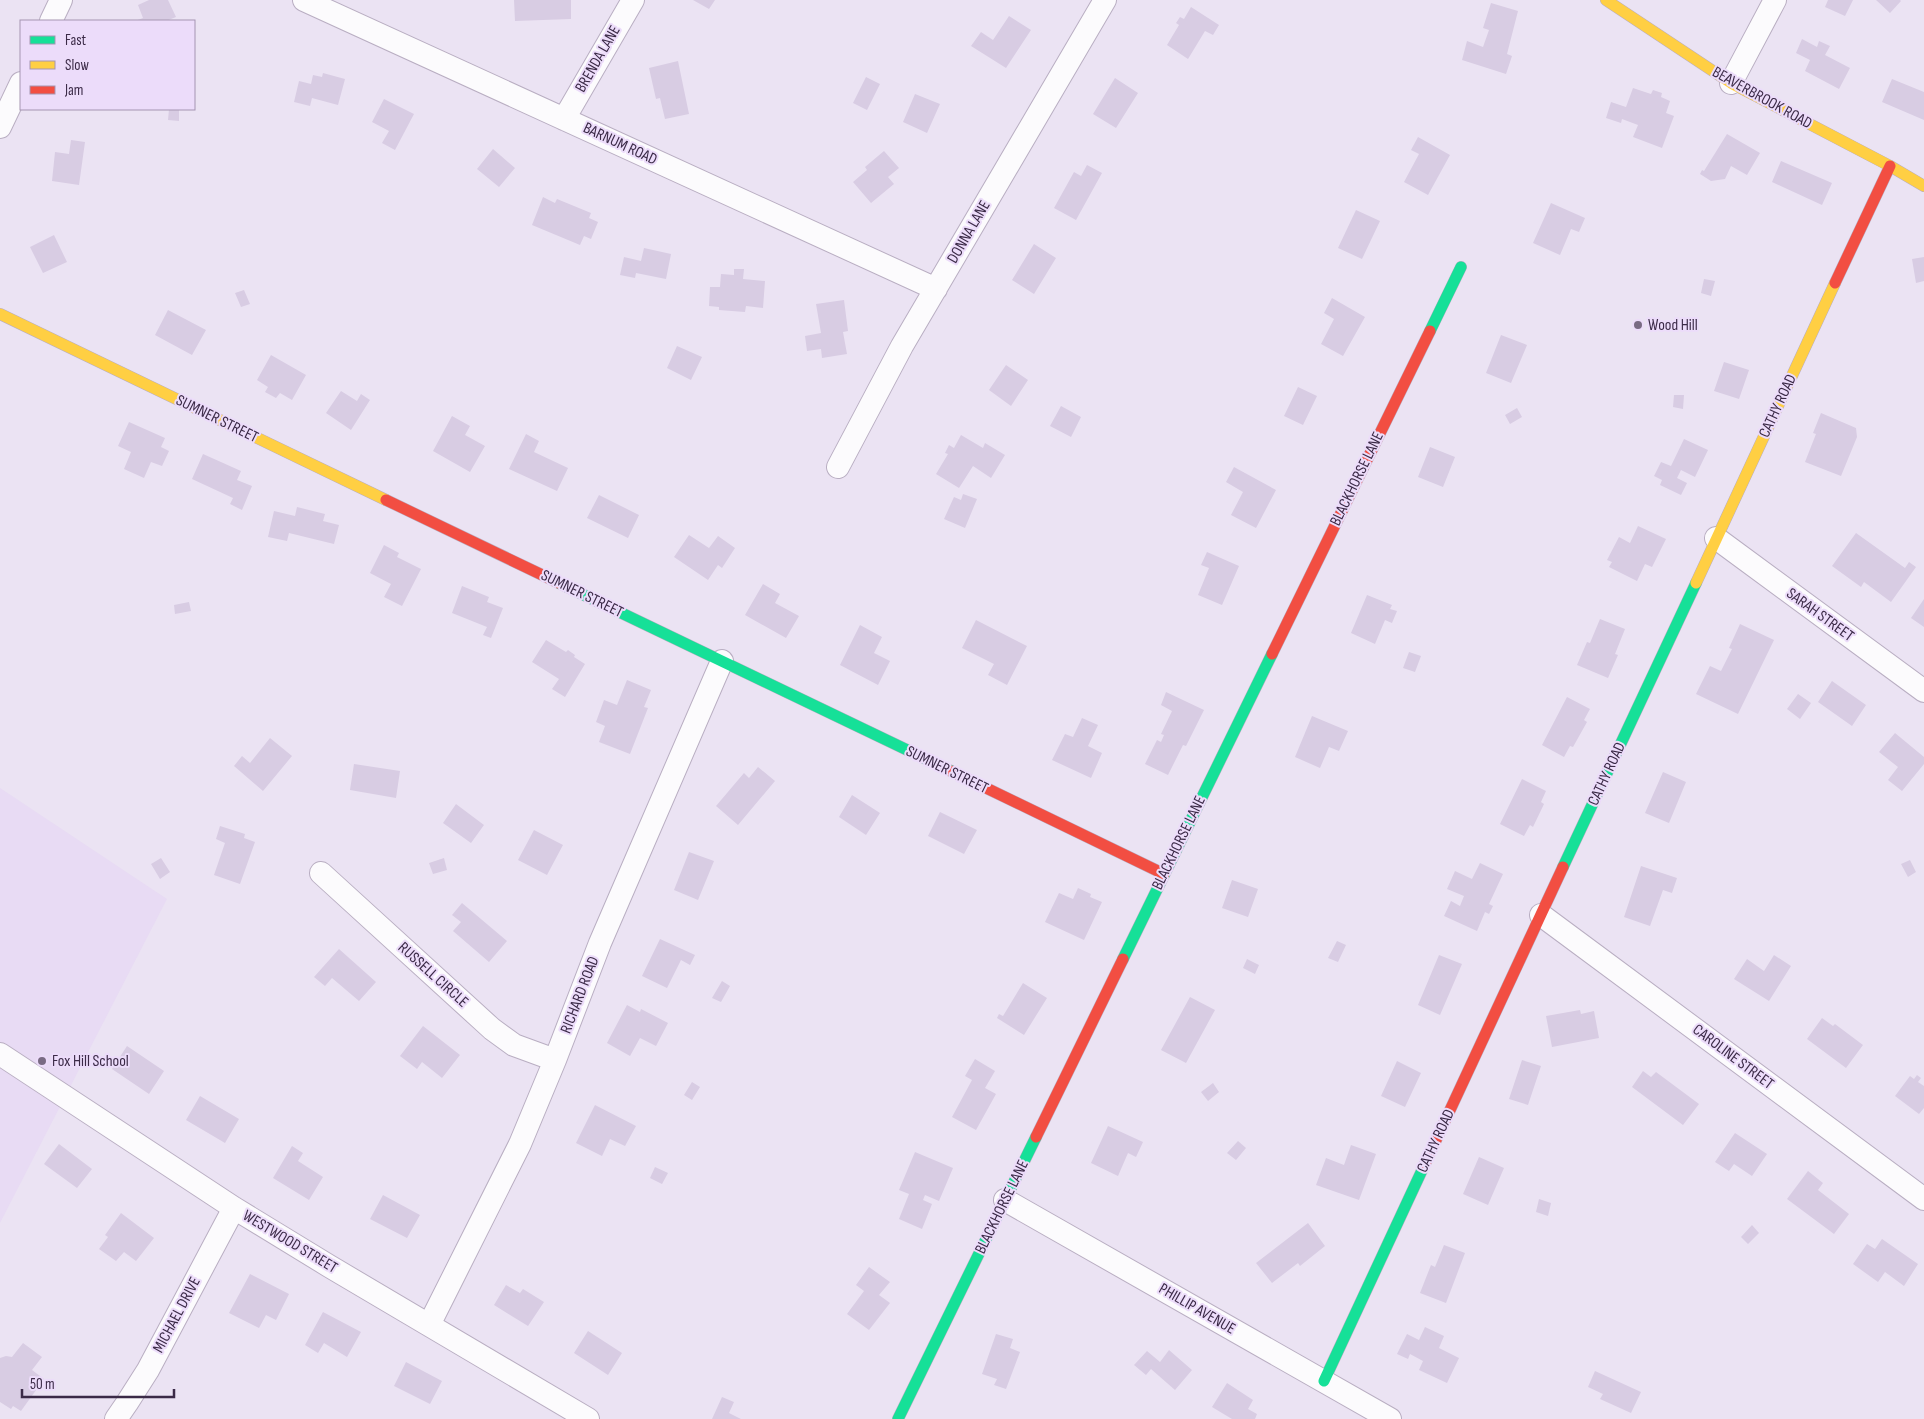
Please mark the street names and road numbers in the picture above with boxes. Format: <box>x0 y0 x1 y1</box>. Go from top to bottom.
street label: BRENDA LANE <box>571 22 625 96</box>
street label: BEAVERBROOK ROAD <box>1709 63 1815 133</box>
street label: BARNUM ROAD <box>580 119 660 169</box>
street label: DONNA LANE <box>943 197 995 267</box>
street label: CATHY ROAD <box>1755 371 1801 441</box>
street label: SUMNER STREET <box>173 391 262 447</box>
street label: BLACKHORSE LANE <box>1326 429 1388 529</box>
street label: SUMNER STREET <box>538 566 627 622</box>
street label: SARAH STREET <box>1783 584 1858 646</box>
street label: CATHY ROAD <box>1584 739 1630 809</box>
street label: SUMNER STREET <box>903 742 992 798</box>
street label: BLACKHORSE LANE <box>1148 793 1210 893</box>
street label: RUSSELL CIRCLE <box>394 938 472 1012</box>
street label: RICHARD ROAD <box>557 954 603 1036</box>
street label: CAROLINE STREET <box>1689 1020 1778 1094</box>
street label: CATHY ROAD <box>1413 1106 1459 1176</box>
street label: BLACKHORSE LANE <box>971 1157 1033 1257</box>
street label: WESTWOOD STREET <box>239 1206 341 1278</box>
street label: MICHAEL DRIVE <box>149 1274 205 1356</box>
street label: PHILLIP AVENUE <box>1155 1279 1239 1339</box>

